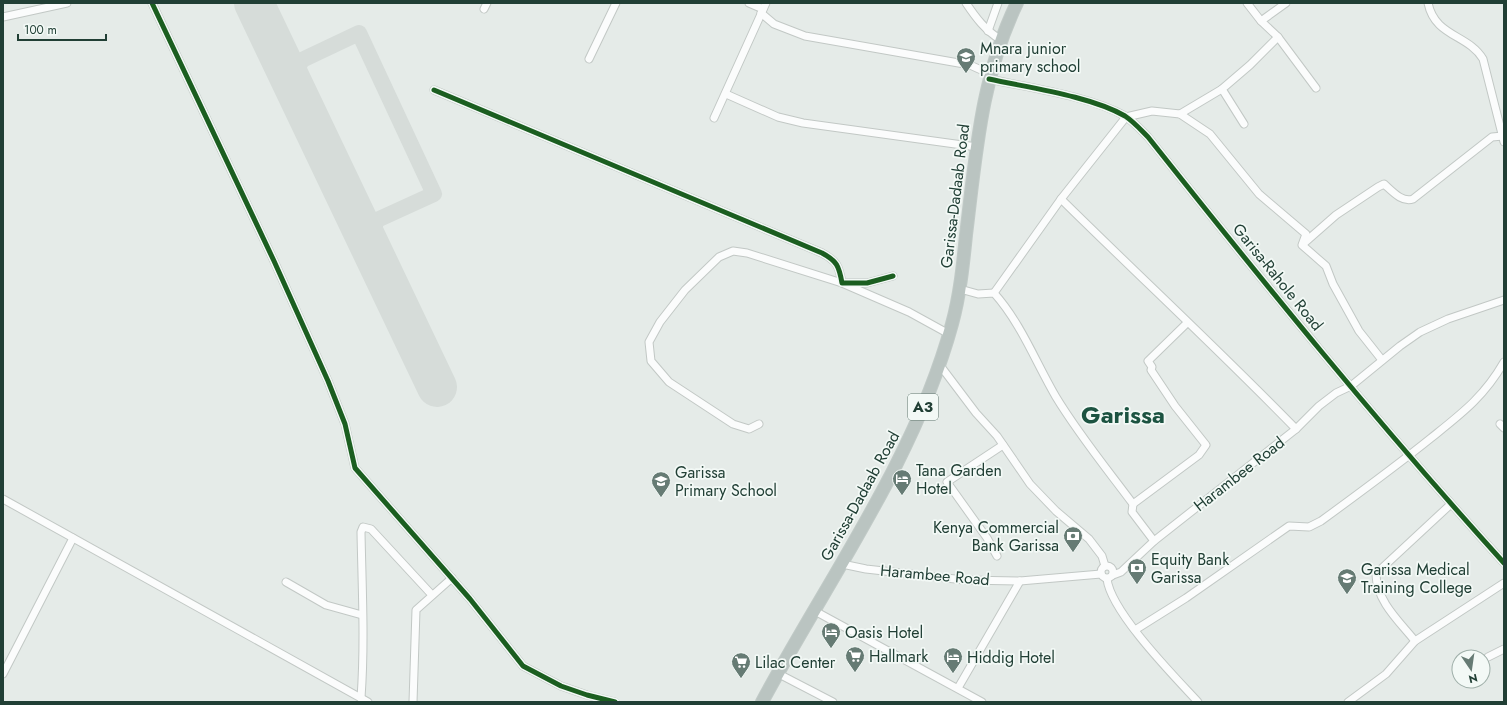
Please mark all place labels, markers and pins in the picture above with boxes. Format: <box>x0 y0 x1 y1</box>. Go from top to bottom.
place label: Mnara junior primary school <box>980 37 1080 78</box>
school or university icon: Mnara junior primary school <box>955 46 977 74</box>
place label: Tana Garden Hotel <box>916 459 1002 500</box>
place label: Garissa Primary School <box>675 461 777 502</box>
hotel icon: Tana Garden Hotel <box>891 468 913 496</box>
school or university icon: Garissa Primary School <box>650 470 672 498</box>
place label: Kenya Commercial Bank Garissa <box>933 516 1059 557</box>
bank icon: Kenya Commercial Bank Garissa <box>1062 525 1084 553</box>
place label: Equity Bank Garissa <box>1151 548 1230 589</box>
bank icon: Equity Bank Garissa <box>1126 557 1148 585</box>
place label: Garissa Medical Training College <box>1361 558 1472 599</box>
school or university icon: Garissa Medical Training College <box>1336 567 1358 595</box>
hotel icon: Oasis Hotel <box>820 621 842 649</box>
place label: Oasis Hotel <box>845 621 923 644</box>
supermarket icon: Hallmark <box>844 645 866 673</box>
place label: Hallmark <box>869 645 929 668</box>
hotel icon: Hiddig Hotel <box>942 646 964 674</box>
place label: Hiddig Hotel <box>967 646 1055 669</box>
supermarket icon: Lilac Center <box>730 651 752 679</box>
place label: Lilac Center <box>755 651 836 674</box>

